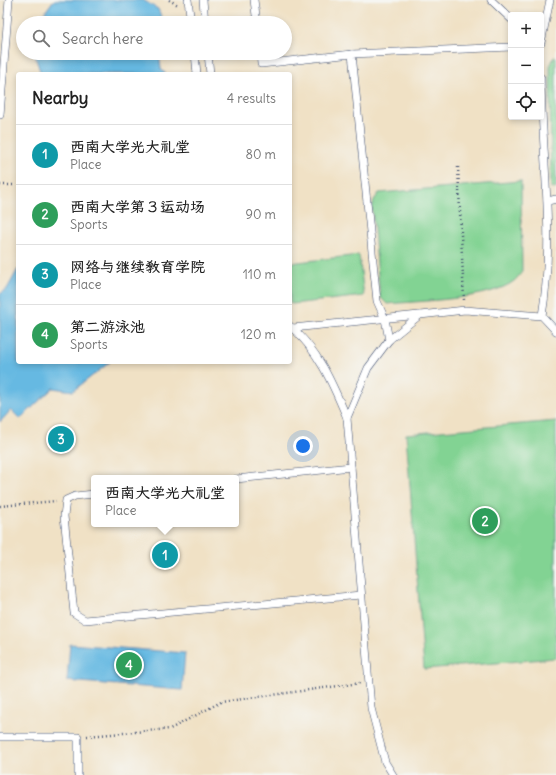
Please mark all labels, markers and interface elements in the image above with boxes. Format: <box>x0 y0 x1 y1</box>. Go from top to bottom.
map controls <box>508 12 544 120</box>
button: + <box>508 12 544 48</box>
search box <box>16 16 292 60</box>
icon: search <box>30 27 52 49</box>
text: Search here <box>62 29 143 48</box>
button: − <box>508 48 544 84</box>
button: locate <box>508 84 544 120</box>
text: Nearby <box>32 87 88 109</box>
text: 4 results <box>227 90 276 107</box>
text: 西南大学光大礼堂 <box>70 137 190 156</box>
text: 1 <box>42 146 48 163</box>
text: 80 m <box>245 146 276 163</box>
text: Place <box>70 156 101 173</box>
text: 西南大学第３运动场 <box>70 197 205 216</box>
text: 2 <box>41 206 49 223</box>
text: 90 m <box>245 206 276 223</box>
text: Sports <box>70 216 108 233</box>
text: 网络与继续教育学院 <box>70 257 205 276</box>
text: 3 <box>41 266 49 283</box>
text: 110 m <box>243 266 276 283</box>
text: Place <box>70 276 101 293</box>
text: 第二游泳池 <box>70 317 145 336</box>
text: 4 <box>41 326 49 343</box>
text: 120 m <box>241 326 276 343</box>
text: Sports <box>70 336 108 353</box>
pin: 3 <box>48 424 74 454</box>
your location <box>293 436 313 456</box>
popup <box>91 475 239 527</box>
text: 西南大学光大礼堂 <box>105 483 225 502</box>
text: Place <box>105 502 136 519</box>
pin: 2 <box>472 506 498 536</box>
pin: 1 <box>152 540 178 570</box>
pin: 4 <box>116 650 142 680</box>

